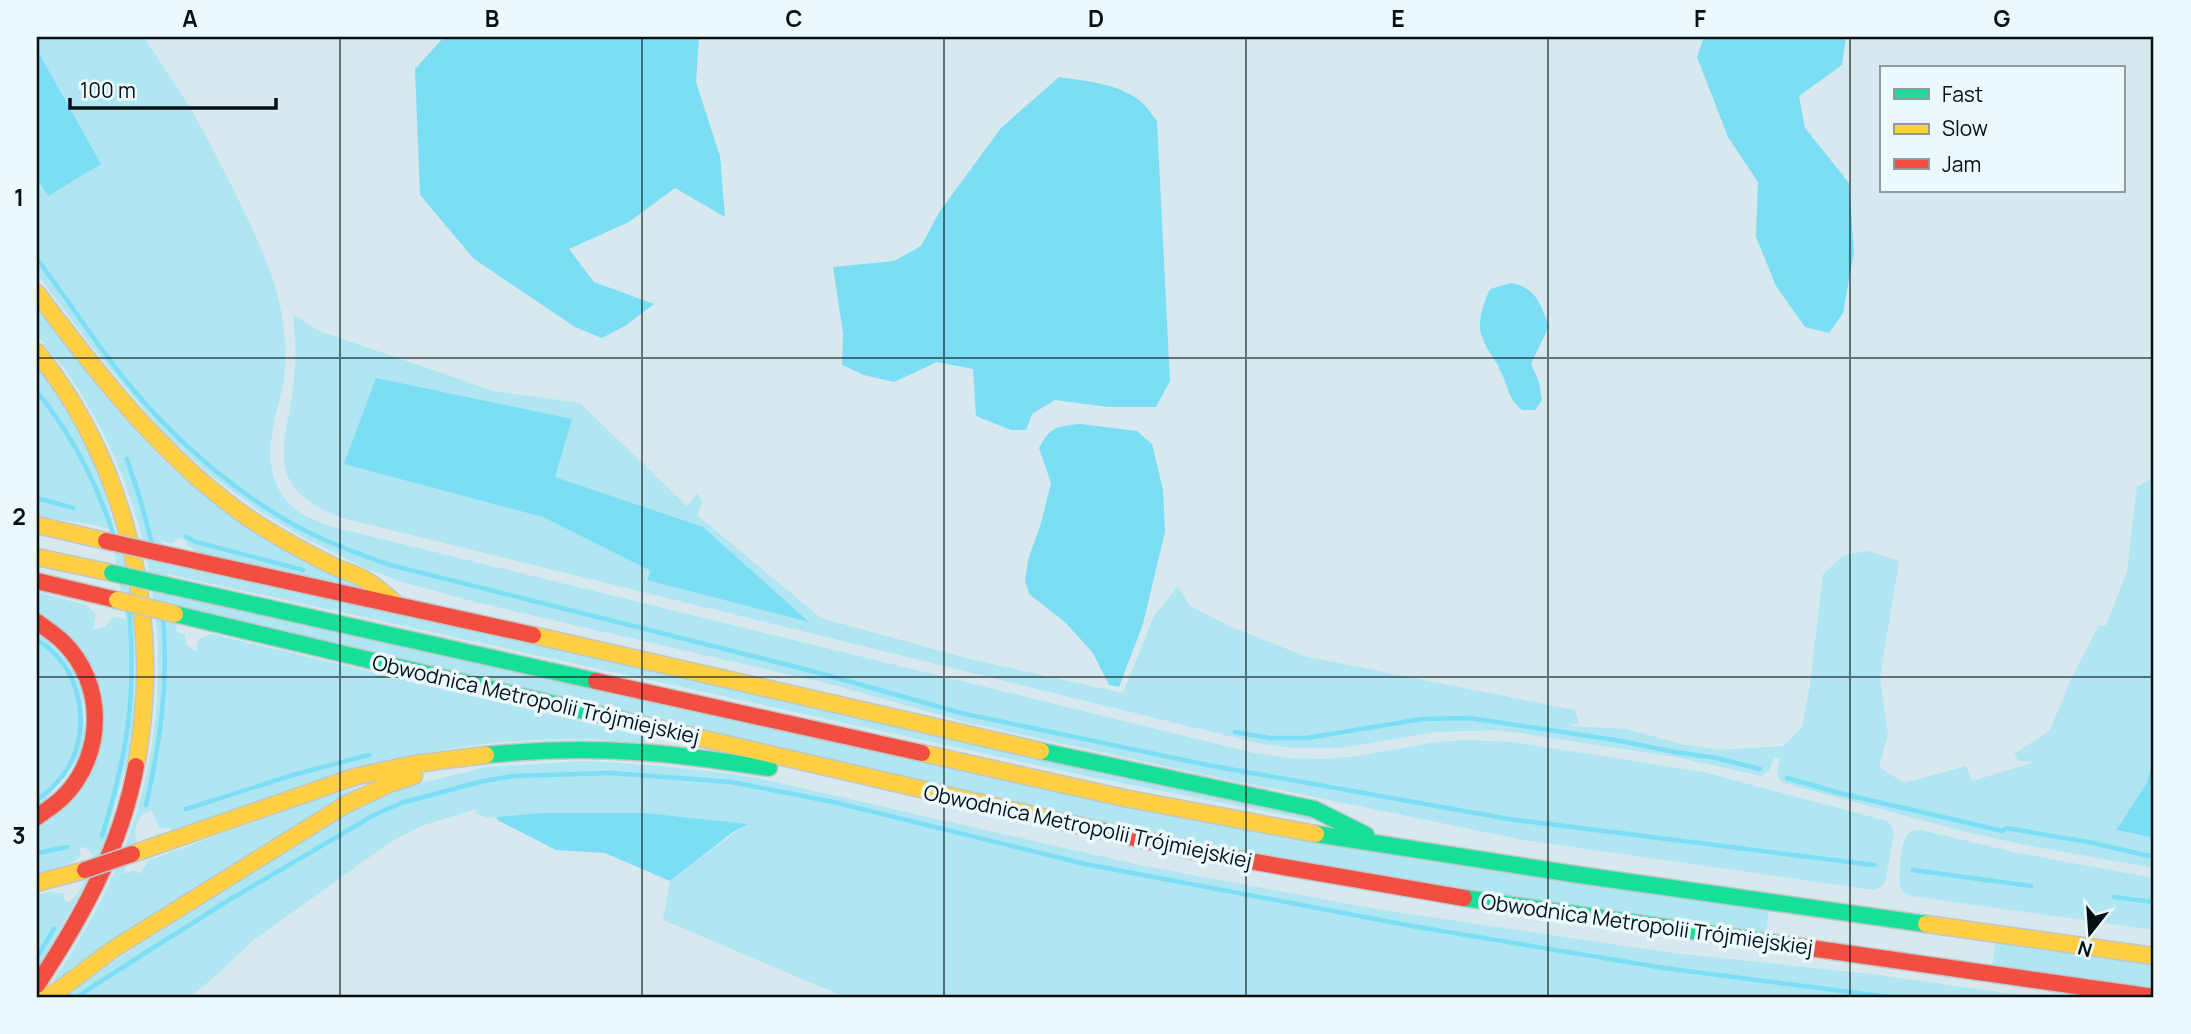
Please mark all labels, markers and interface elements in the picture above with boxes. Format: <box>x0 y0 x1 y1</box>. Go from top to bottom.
text: A <box>182 2 198 34</box>
text: B <box>485 2 499 34</box>
text: C <box>786 2 803 34</box>
text: D <box>1088 2 1104 34</box>
text: E <box>1391 2 1405 34</box>
text: F <box>1694 2 1706 34</box>
text: G <box>1994 2 2011 34</box>
scale bar <box>70 66 276 110</box>
legend <box>1880 66 2124 192</box>
text: 100 m <box>80 76 136 104</box>
text: Fast <box>1942 80 1983 108</box>
text: Slow <box>1942 114 1988 142</box>
text: Jam <box>1942 150 1981 178</box>
text: 1 <box>14 181 24 213</box>
text: 2 <box>12 500 26 532</box>
street label: Obwodnica Metropolii Trójmiejskiej <box>370 648 702 750</box>
street label: Obwodnica Metropolii Trójmiejskiej <box>921 777 1255 875</box>
text: 3 <box>12 819 26 851</box>
street label: Obwodnica Metropolii Trójmiejskiej <box>1479 887 1815 961</box>
north arrow <box>2054 898 2124 968</box>
text: N <box>2075 935 2095 964</box>

